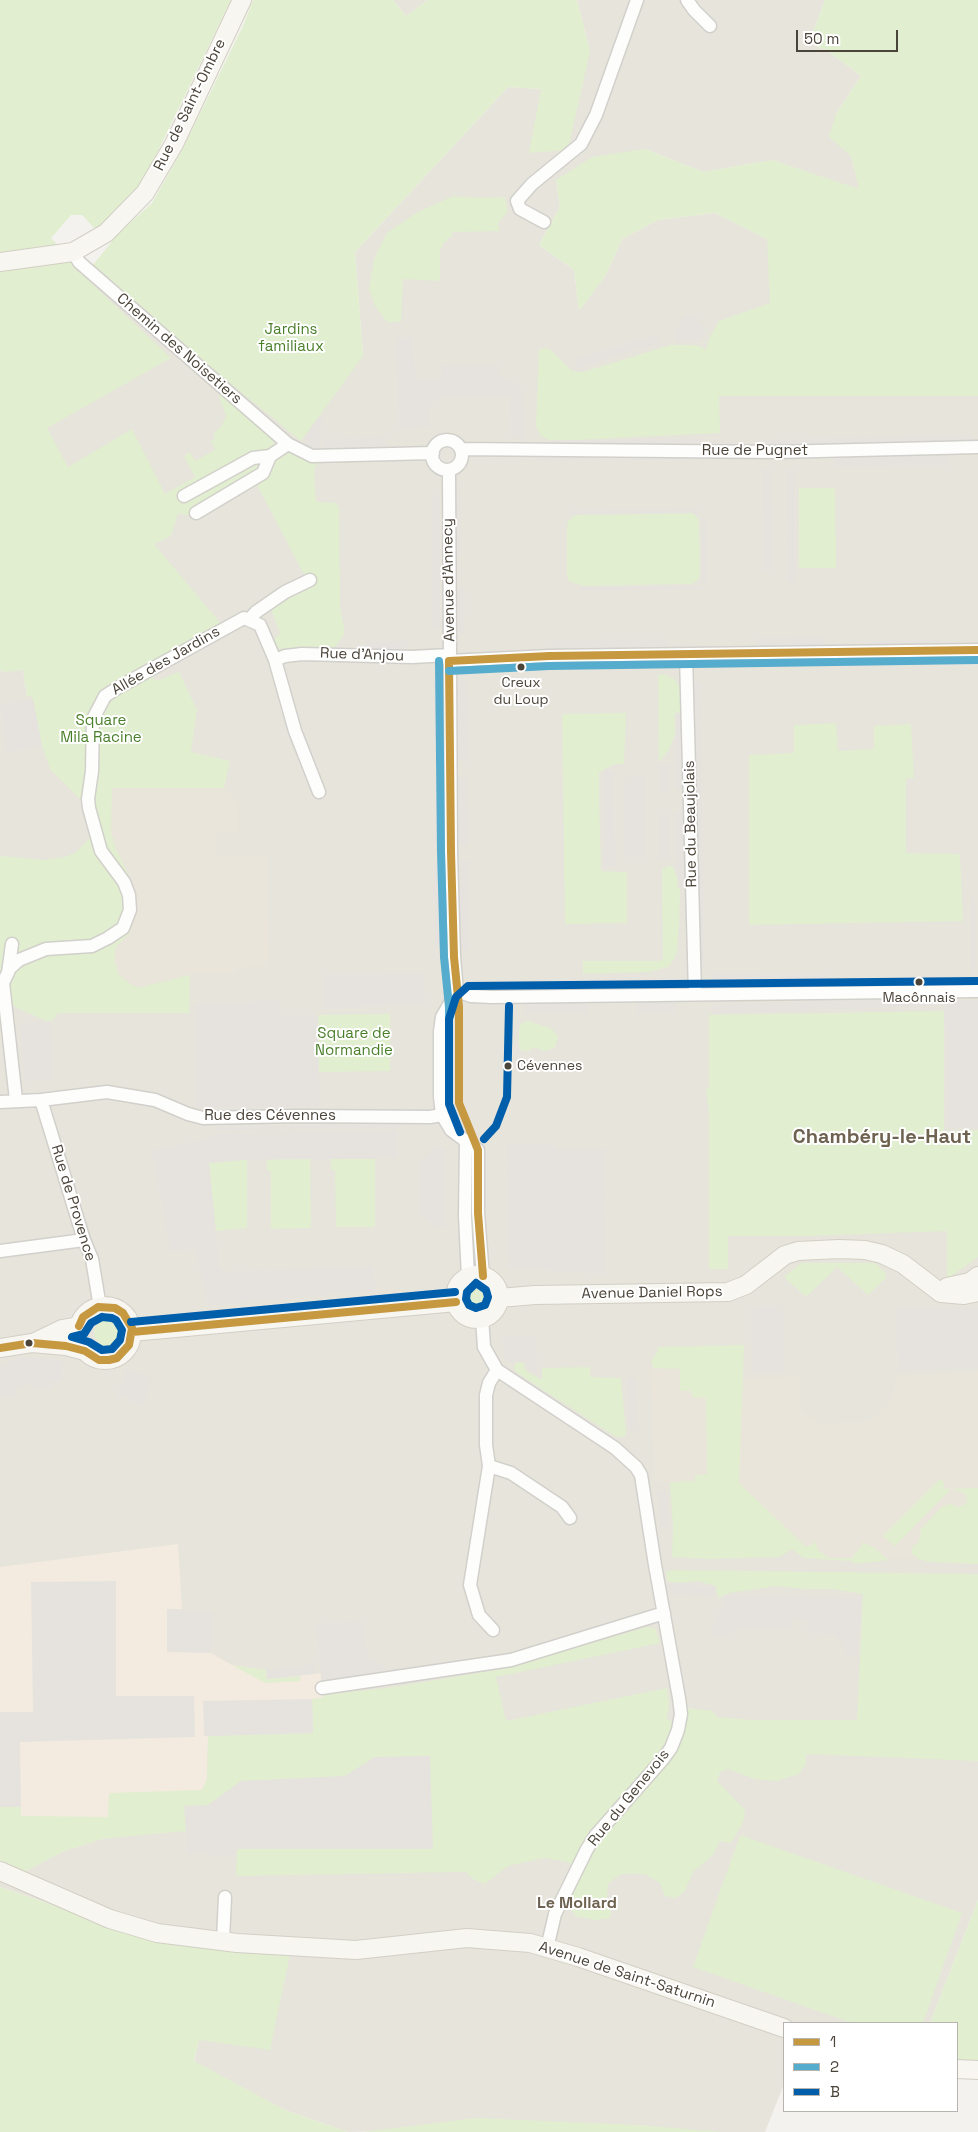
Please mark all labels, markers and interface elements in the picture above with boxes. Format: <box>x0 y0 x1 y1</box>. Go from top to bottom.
scale bar <box>798 20 900 52</box>
text: 50 m <box>804 29 839 48</box>
street label: Rue de Saint-Ombre <box>150 36 230 174</box>
street label: Chemin des Noisetiers <box>113 290 245 408</box>
park label: Jardins familiaux <box>258 321 324 356</box>
street label: Rue de Pugnet <box>702 442 808 460</box>
street label: Avenue d'Annecy <box>439 518 459 642</box>
street label: Allée des Jardins <box>109 623 223 699</box>
street label: Rue d'Anjou <box>320 645 404 665</box>
marker: Creux du Loup <box>516 662 526 672</box>
place label: Creux du Loup <box>493 675 549 708</box>
park label: Square Mila Racine <box>60 712 142 747</box>
street label: Rue du Beaujolais <box>681 760 701 888</box>
marker: Macônnais <box>914 977 924 987</box>
place label: Macônnais <box>882 990 956 1006</box>
park label: Square de Normandie <box>315 1025 393 1060</box>
place label: Cévennes <box>517 1058 582 1074</box>
marker: Cévennes <box>503 1061 513 1071</box>
street label: Rue des Cévennes <box>204 1107 336 1125</box>
district label: Chambéry-le-Haut <box>793 1126 971 1150</box>
street label: Rue de Provence <box>47 1143 99 1263</box>
street label: Avenue Daniel Rops <box>581 1283 723 1303</box>
unlabelled marker <box>24 1338 34 1348</box>
street label: Rue du Genevois <box>584 1746 674 1850</box>
district label: Le Mollard <box>537 1894 617 1914</box>
street label: Avenue de Saint-Saturnin <box>537 1938 717 2012</box>
legend <box>783 2022 958 2112</box>
text: 1 <box>830 2032 836 2051</box>
text: 2 <box>830 2057 839 2076</box>
text: B <box>830 2082 840 2101</box>

